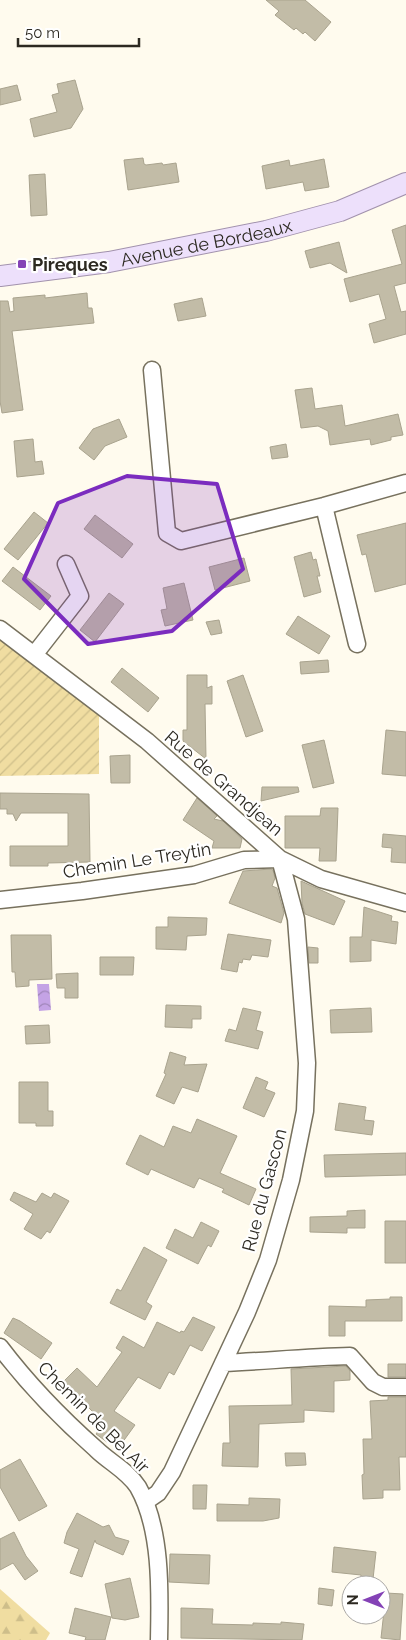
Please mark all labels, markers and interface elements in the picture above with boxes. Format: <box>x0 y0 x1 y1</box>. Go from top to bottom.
scale bar <box>18 15 139 47</box>
text: 50 m <box>25 24 60 42</box>
street label: Avenue de Bordeaux <box>119 214 294 270</box>
place label: Pireques <box>32 254 108 275</box>
marker: Pireques <box>16 258 28 270</box>
street label: Rue de Grandjean <box>161 726 287 840</box>
street label: Chemin Le Treytin <box>61 838 213 882</box>
street label: Rue du Gascon <box>238 1126 290 1254</box>
street label: Chemin de Bel Air <box>34 1357 154 1477</box>
north arrow <box>341 1575 391 1625</box>
text: N <box>345 1595 361 1605</box>

